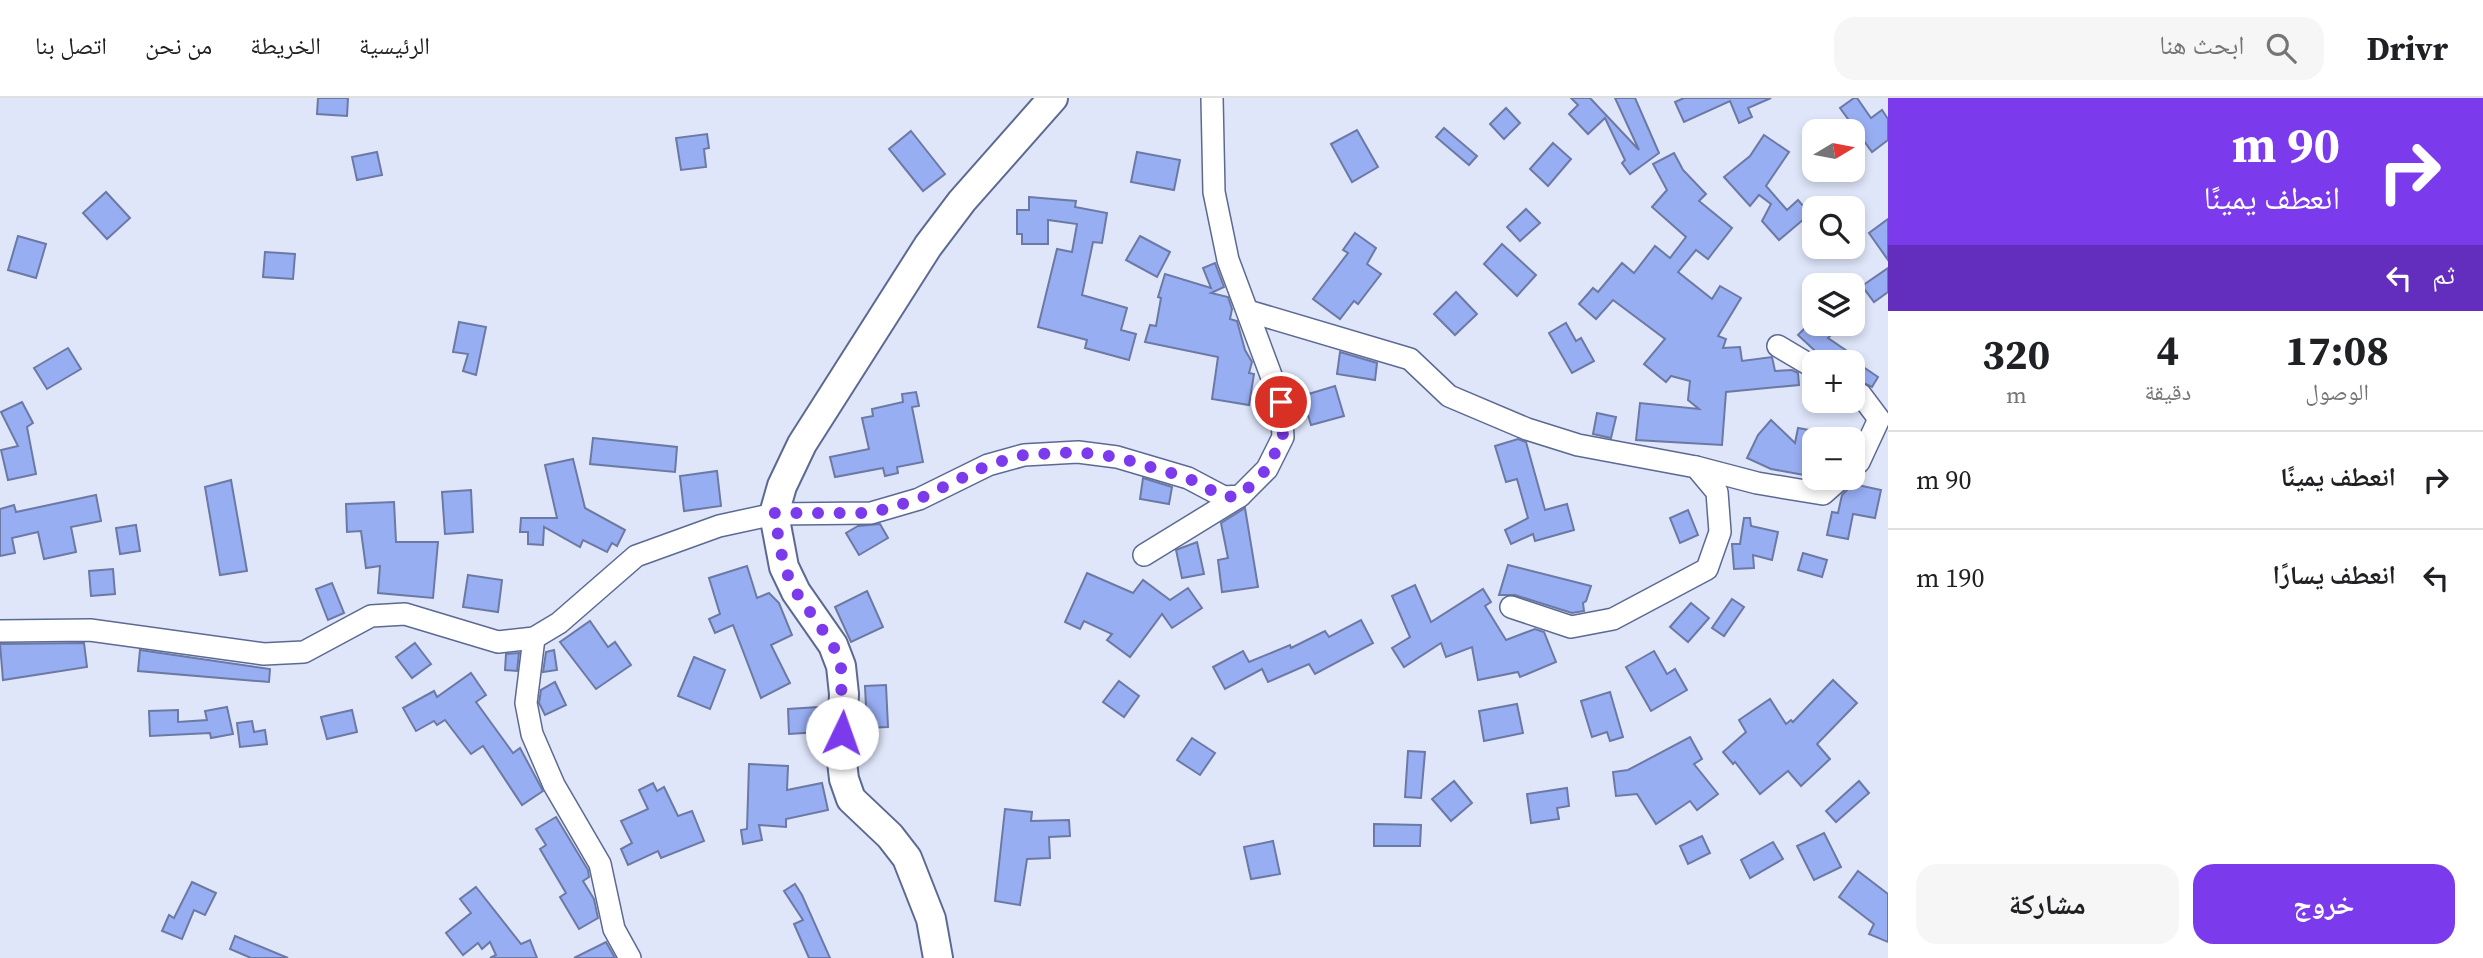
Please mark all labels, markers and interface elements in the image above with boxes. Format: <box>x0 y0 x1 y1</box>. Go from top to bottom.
search box <box>1834 17 2324 80</box>
text: Drivr <box>2366 26 2448 71</box>
text: ابحث هنا <box>2159 27 2244 63</box>
text: اتصل بنا <box>35 29 107 62</box>
text: من نحن <box>145 29 212 62</box>
text: الخريطة <box>250 29 321 62</box>
text: الرئيسية <box>359 29 430 62</box>
icon: search <box>2262 29 2300 67</box>
text: 90 m <box>2232 111 2340 178</box>
north arrow <box>1802 119 1866 182</box>
map controls <box>1802 119 1865 490</box>
icon: right <box>2364 126 2455 217</box>
text: انعطف يمينًا <box>2203 176 2340 220</box>
button: search <box>1802 196 1865 259</box>
text: ثم <box>2432 257 2455 293</box>
icon: left <box>2380 259 2418 297</box>
button: layers <box>1802 273 1865 336</box>
text: 4 <box>2156 321 2179 379</box>
text: 17:08 <box>2285 321 2389 379</box>
text: 320 <box>1982 325 2050 383</box>
button: + <box>1802 350 1865 413</box>
pin <box>1251 372 1311 432</box>
text: دقيقة <box>2144 376 2191 408</box>
text: الوصول <box>2305 376 2369 408</box>
text: m <box>2006 379 2027 411</box>
icon: arrive <box>1262 383 1300 421</box>
button: − <box>1802 427 1865 490</box>
text: انعطف يمينًا <box>2280 459 2396 495</box>
icon: right <box>2417 461 2455 499</box>
text: 90 m <box>1916 462 1972 498</box>
text: انعطف يسارًا <box>2273 557 2396 593</box>
icon: left <box>2417 559 2455 597</box>
text: 190 m <box>1916 560 1985 596</box>
position arrow <box>805 696 879 770</box>
button: مشاركة <box>1916 864 2179 944</box>
button: خروج <box>2193 864 2455 944</box>

